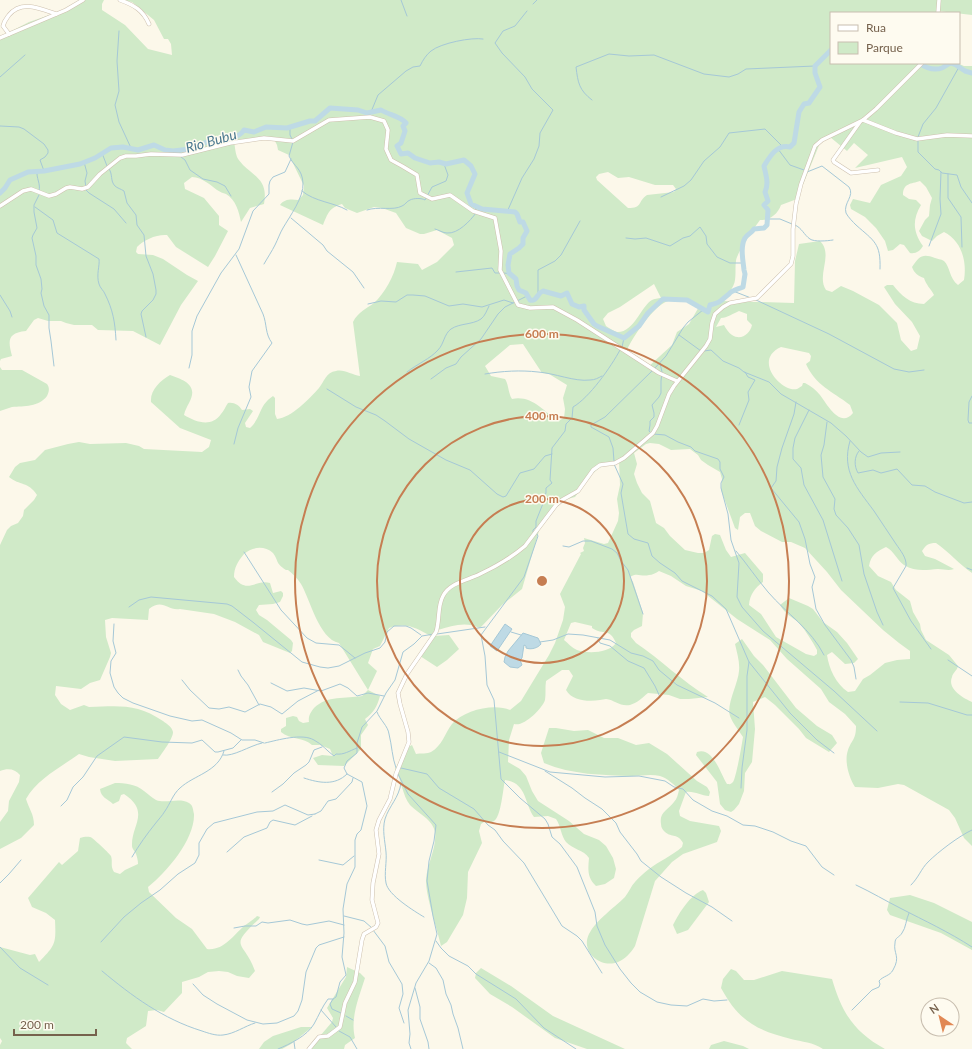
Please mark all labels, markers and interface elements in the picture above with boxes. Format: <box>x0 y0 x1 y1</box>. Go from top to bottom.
legend <box>830 12 960 64</box>
text: Rua <box>866 20 886 35</box>
text: Parque <box>866 40 903 55</box>
water label: Rio Bubu <box>183 125 238 156</box>
text: 600 m <box>525 326 559 341</box>
text: 400 m <box>525 408 559 423</box>
text: 200 m <box>525 491 559 506</box>
centre of rings <box>535 574 549 588</box>
north arrow <box>920 997 960 1037</box>
text: N <box>927 1001 941 1016</box>
scale bar <box>14 1011 96 1037</box>
text: 200 m <box>20 1017 54 1032</box>

